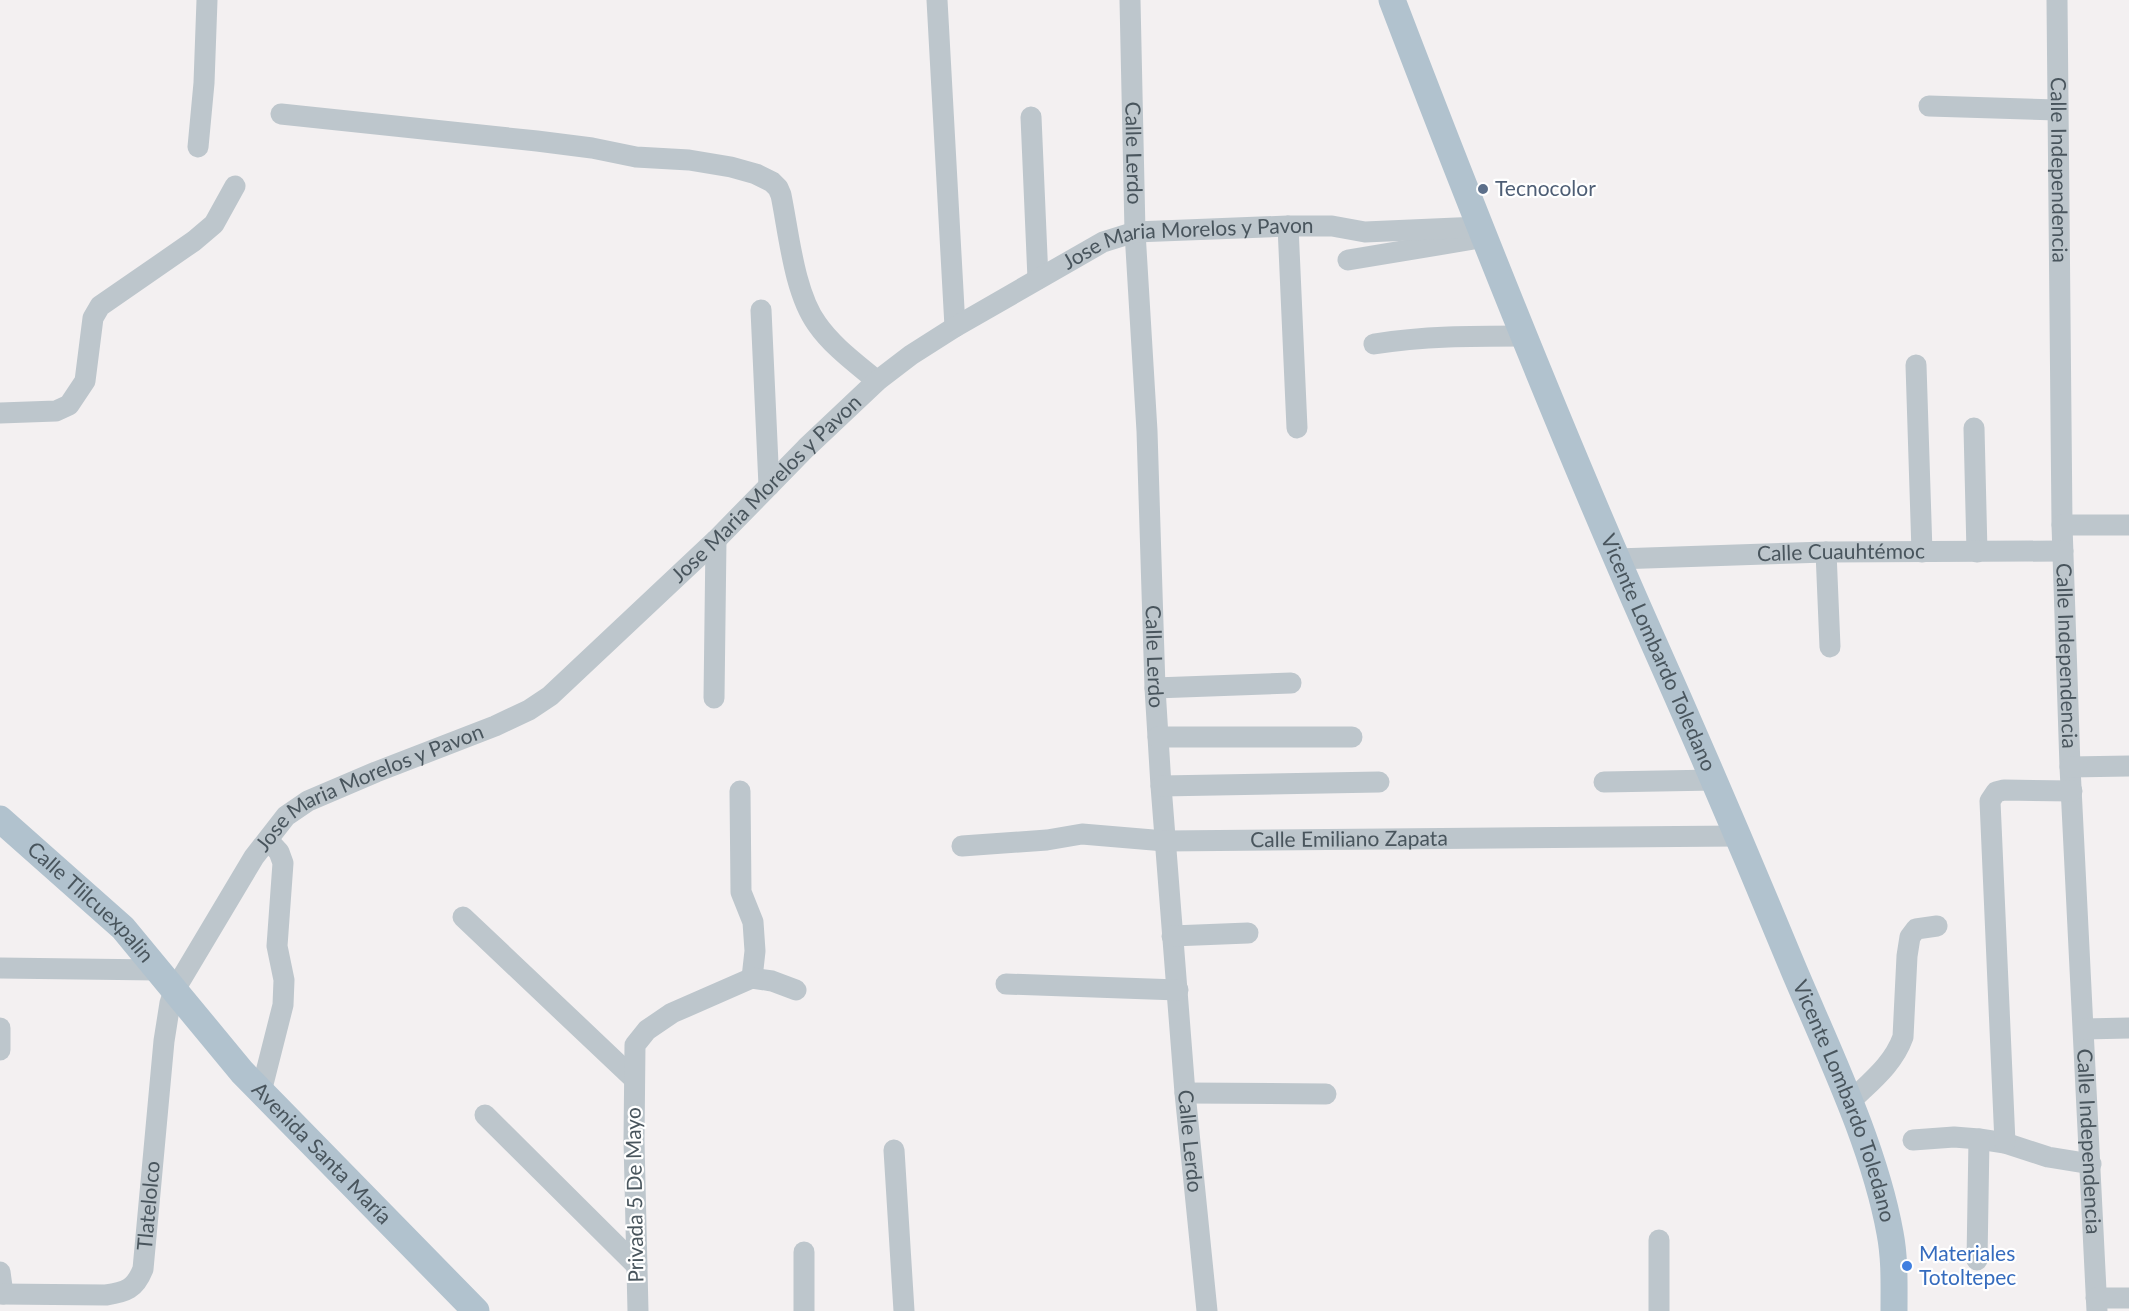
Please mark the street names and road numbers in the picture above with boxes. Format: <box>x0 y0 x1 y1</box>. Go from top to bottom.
street label: Calle Independencia <box>2047 77 2074 263</box>
street label: Calle Lerdo <box>1121 101 1148 205</box>
street label: Jose Maria Morelos y Pavon <box>1057 212 1314 274</box>
street label: Jose Maria Morelos y Pavon <box>665 389 866 587</box>
street label: Vicente Lombardo Toledano <box>1597 530 1722 775</box>
street label: Calle Cuauhtémoc <box>1756 538 1925 565</box>
street label: Calle Independencia <box>2052 563 2083 749</box>
street label: Calle Lerdo <box>1141 605 1170 709</box>
street label: Jose Maria Morelos y Pavon <box>249 718 487 856</box>
street label: Calle Emiliano Zapata <box>1250 825 1448 851</box>
street label: Calle Tlilcuexpalin <box>23 836 160 967</box>
street label: Vicente Lombardo Toledano <box>1789 976 1902 1224</box>
street label: Calle Independencia <box>2073 1048 2107 1235</box>
street label: Avenida Santa María <box>248 1076 398 1228</box>
street label: Calle Lerdo <box>1174 1088 1209 1193</box>
street label: Privada 5 De Mayo <box>619 1107 648 1283</box>
street label: Tlatelolco <box>131 1160 164 1251</box>

